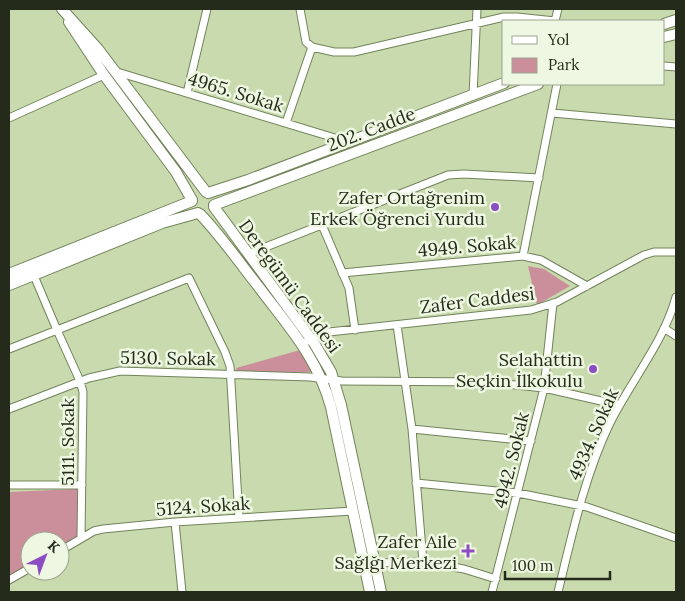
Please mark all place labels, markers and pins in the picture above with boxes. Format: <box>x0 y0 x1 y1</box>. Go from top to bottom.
place label: Zafer Ortağrenim Erkek Öğrenci Yurdu <box>310 186 485 230</box>
marker: Zafer Ortağrenim Erkek Öğrenci Yurdu <box>489 201 501 213</box>
place label: Selahattin Seçkin İlkokulu <box>456 348 583 392</box>
marker: Selahattin Seçkin İlkokulu <box>587 363 599 375</box>
place label: Zafer Aile Sağlğı Merkezi <box>335 530 457 574</box>
marker: Zafer Aile Sağlğı Merkezi <box>461 544 475 558</box>

